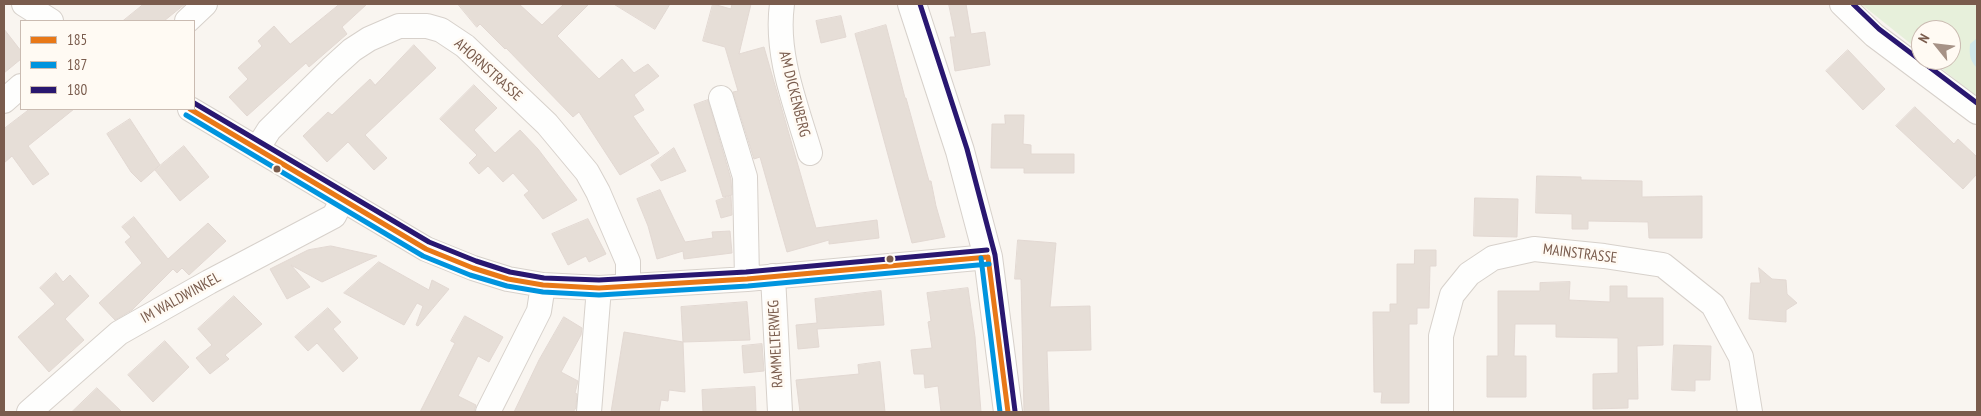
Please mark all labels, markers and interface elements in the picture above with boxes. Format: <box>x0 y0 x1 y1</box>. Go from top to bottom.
legend <box>20 20 195 110</box>
north arrow <box>1911 20 1961 70</box>
text: 185 <box>67 30 87 49</box>
text: N <box>1914 31 1933 46</box>
street label: AHORNSTRASSE <box>450 35 526 105</box>
street label: AM DICKENBERG <box>775 49 813 139</box>
text: 187 <box>67 55 87 74</box>
text: 180 <box>67 80 87 99</box>
unlabelled marker <box>272 164 282 174</box>
street label: MAINSTRASSE <box>1542 241 1618 267</box>
unlabelled marker <box>885 254 895 264</box>
street label: IM WALDWINKEL <box>138 269 224 327</box>
street label: RAMMELTERWEG <box>765 300 787 388</box>

